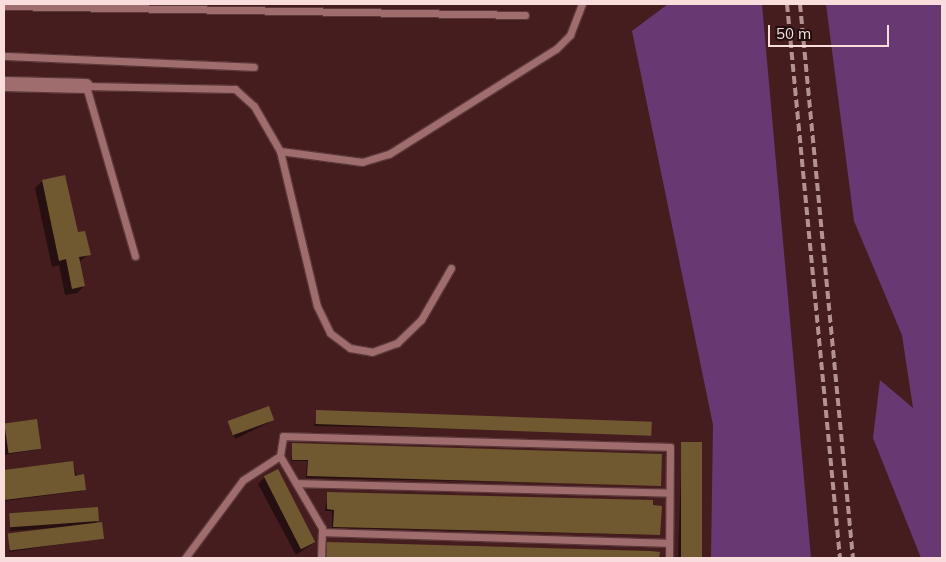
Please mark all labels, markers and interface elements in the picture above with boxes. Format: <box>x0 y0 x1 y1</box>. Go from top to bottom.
scale bar <box>771 15 892 47</box>
text: 50 m <box>776 24 811 43</box>

